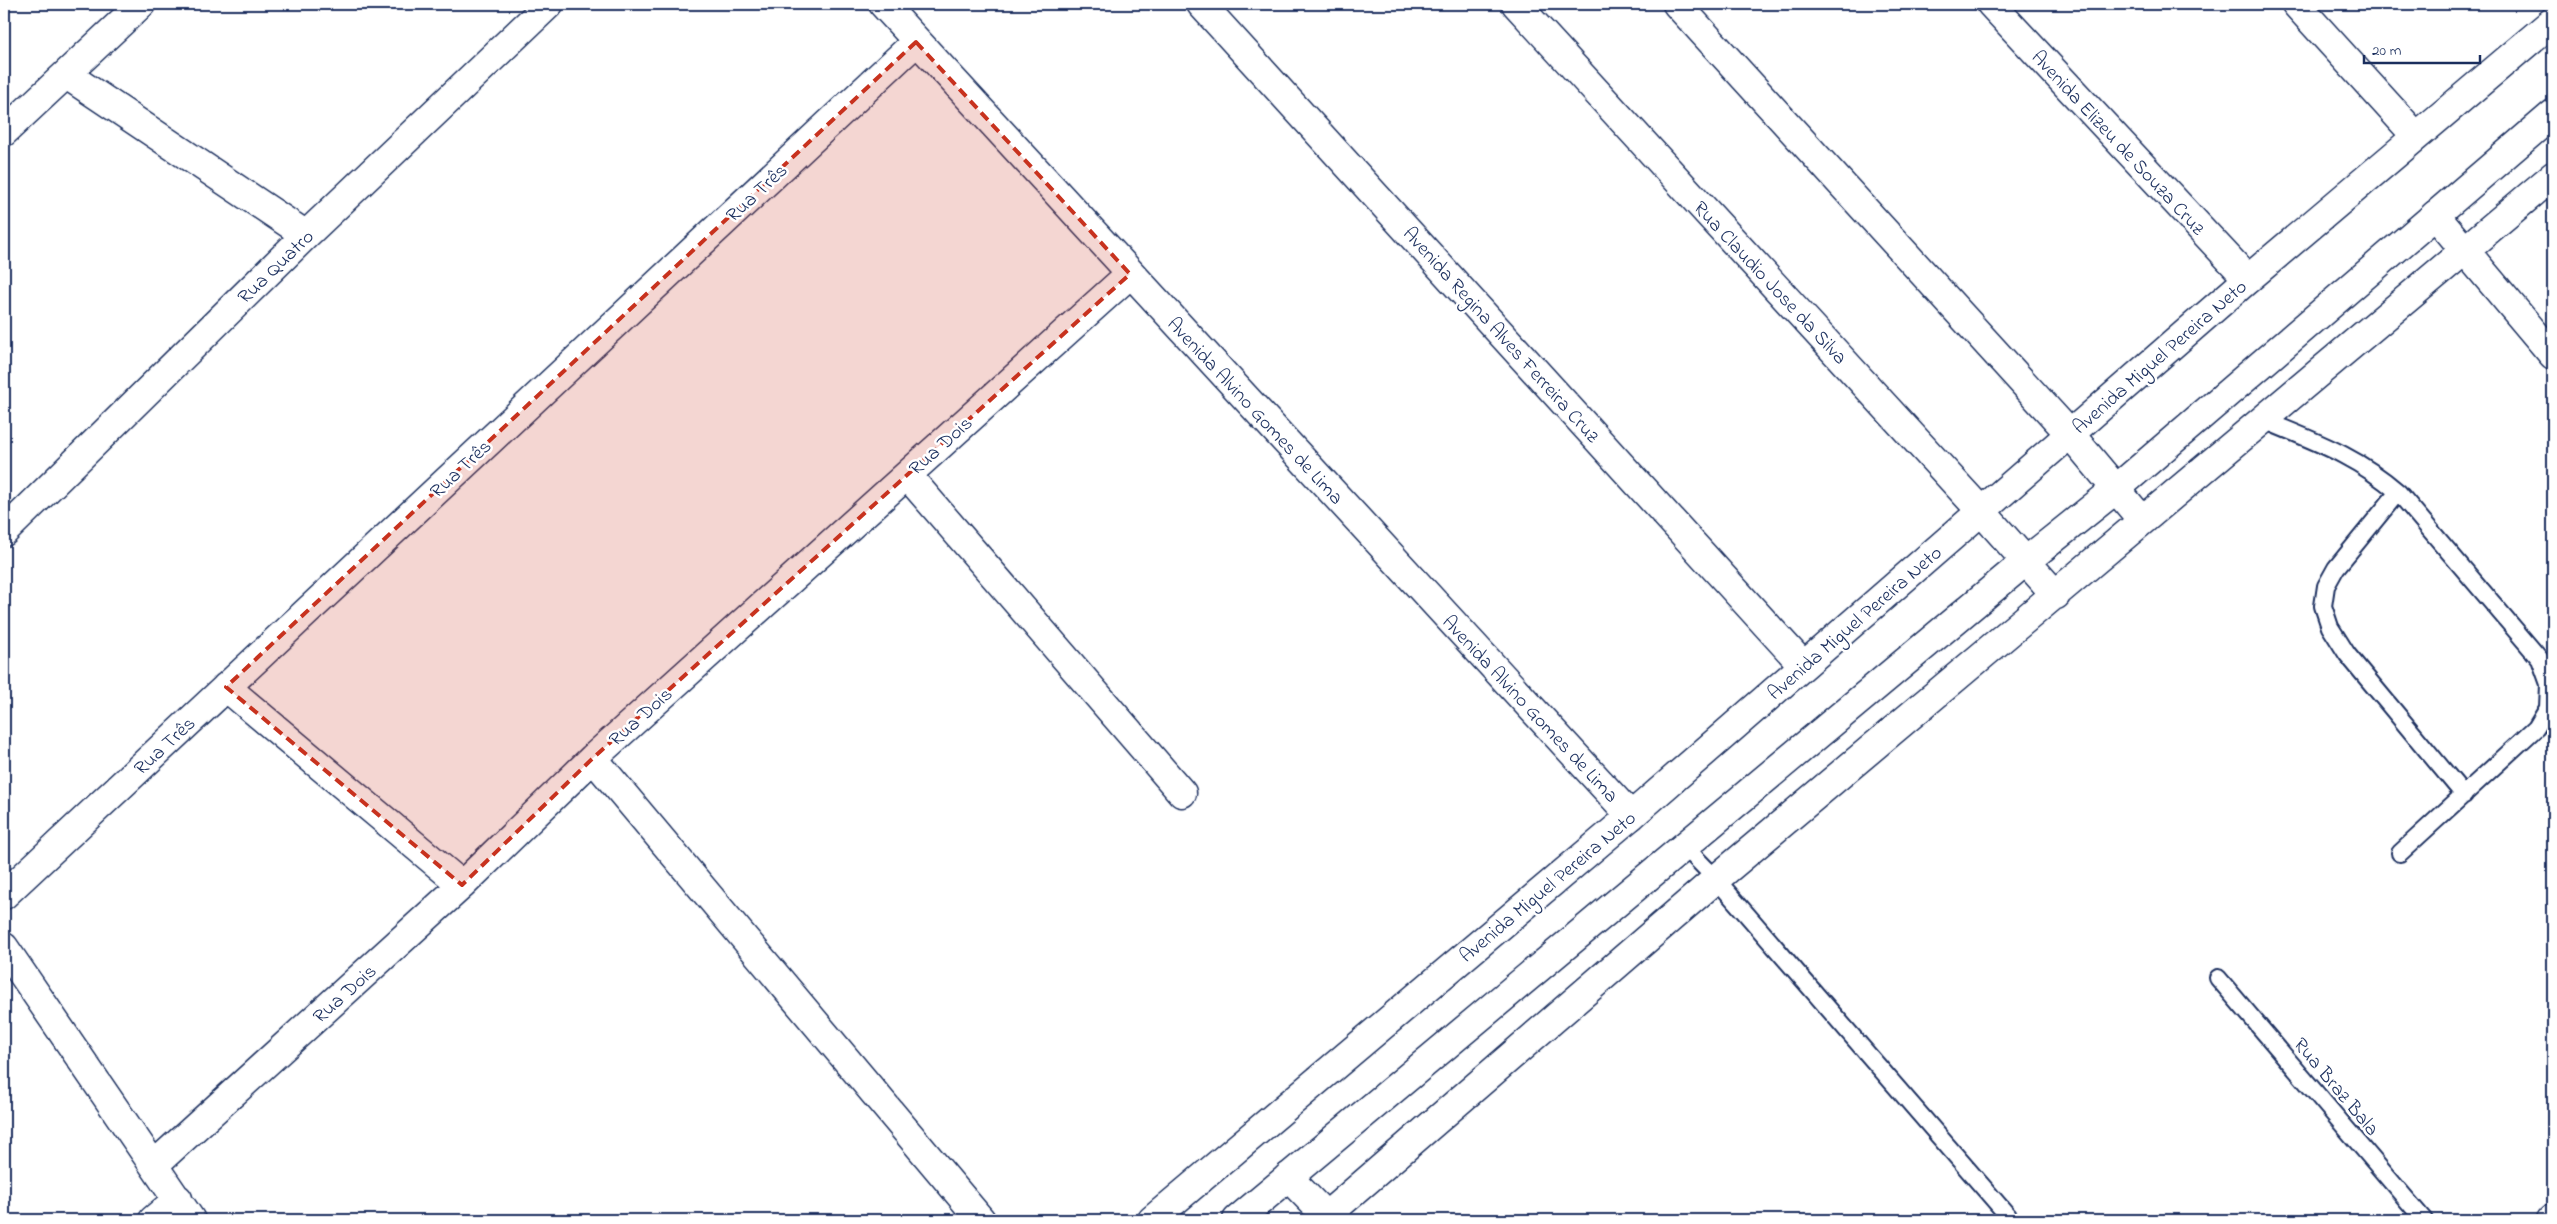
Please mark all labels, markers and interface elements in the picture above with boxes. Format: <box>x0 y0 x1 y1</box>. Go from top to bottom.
scale bar <box>2364 32 2481 64</box>
text: 20 m <box>2372 40 2402 62</box>
street label: Avenida Elizeu de Souza Cruz <box>2023 45 2211 243</box>
street label: Rua Três <box>720 158 795 230</box>
street label: Rua Claudio Jose da Silva <box>1685 195 1853 372</box>
street label: Avenida Regina Alves Ferreira Cruz <box>1394 221 1606 451</box>
street label: Rua Quatro <box>232 224 322 312</box>
street label: Avenida Miguel Pereira Neto <box>2067 274 2255 443</box>
street label: Avenida Alvino Gomes de Lima <box>1159 311 1349 512</box>
street label: Rua Dois <box>903 410 980 483</box>
street label: Rua Três <box>424 434 499 506</box>
street label: Avenida Miguel Pereira Neto <box>1762 540 1950 709</box>
street label: Avenida Alvino Gomes de Lima <box>1434 609 1624 810</box>
street label: Rua Dois <box>603 681 680 754</box>
street label: Rua Três <box>128 711 203 783</box>
street label: Avenida Miguel Pereira Neto <box>1454 805 1644 972</box>
street label: Rua Dois <box>307 958 384 1031</box>
street label: Rua Braz Bala <box>2285 1032 2385 1143</box>

